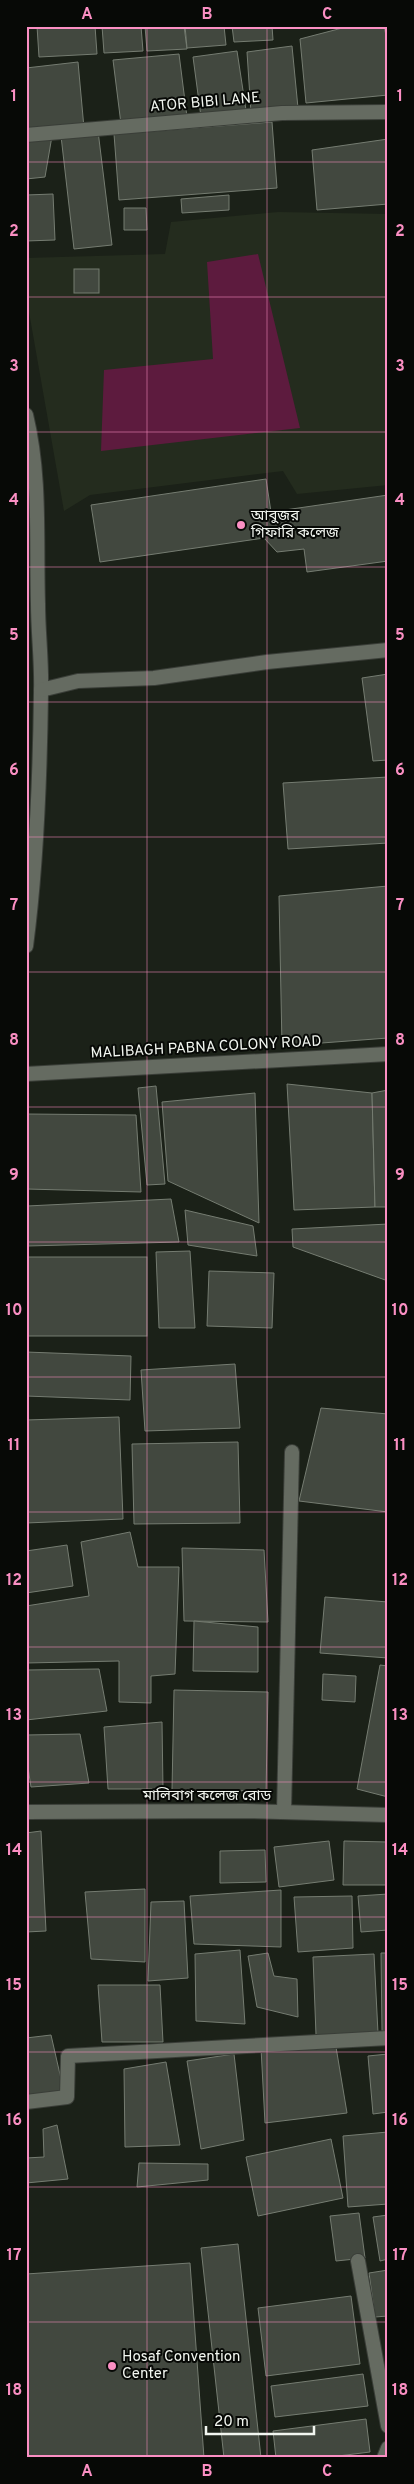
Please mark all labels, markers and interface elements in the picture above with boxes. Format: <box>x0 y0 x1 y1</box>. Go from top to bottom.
text: A <box>81 5 93 25</box>
text: B <box>201 5 213 25</box>
text: C <box>322 5 332 25</box>
text: 1 <box>11 87 17 107</box>
text: 1 <box>397 87 403 107</box>
street label: ATOR BIBI LANE <box>149 89 261 117</box>
text: 2 <box>9 222 19 242</box>
text: 2 <box>395 222 405 242</box>
text: 3 <box>9 357 19 377</box>
text: 3 <box>395 357 405 377</box>
text: 4 <box>9 491 19 511</box>
text: 4 <box>395 491 405 511</box>
place label: আবুজর গিফারি কলেজ <box>250 507 340 543</box>
marker: আবুজর গিফারি কলেজ <box>235 519 247 531</box>
text: 5 <box>9 626 19 646</box>
text: 5 <box>395 626 405 646</box>
text: 6 <box>9 761 19 781</box>
text: 6 <box>395 761 405 781</box>
text: 7 <box>10 896 18 916</box>
text: 7 <box>396 896 404 916</box>
text: 8 <box>9 1031 19 1051</box>
text: 8 <box>395 1031 405 1051</box>
street label: MALIBAGH PABNA COLONY ROAD <box>90 1032 322 1064</box>
text: 9 <box>9 1166 19 1186</box>
text: 9 <box>395 1166 405 1186</box>
text: 10 <box>6 1301 22 1321</box>
text: 10 <box>392 1301 408 1321</box>
text: 11 <box>8 1436 20 1456</box>
text: 11 <box>394 1436 406 1456</box>
text: 12 <box>6 1571 22 1591</box>
text: 12 <box>392 1571 408 1591</box>
text: 13 <box>6 1706 22 1726</box>
text: 13 <box>392 1706 408 1726</box>
street label: মালিবাগ কলেজ রোড <box>142 1787 271 1806</box>
text: 14 <box>6 1841 22 1861</box>
text: 14 <box>392 1841 408 1861</box>
text: 15 <box>6 1976 22 1996</box>
text: 15 <box>392 1976 408 1996</box>
text: 16 <box>6 2111 22 2131</box>
text: 16 <box>392 2111 408 2131</box>
text: 17 <box>7 2246 21 2266</box>
text: 17 <box>393 2246 407 2266</box>
place label: Hosaf Convention Center <box>122 2348 241 2384</box>
marker: Hosaf Convention Center <box>106 2360 118 2372</box>
text: 18 <box>6 2381 22 2401</box>
text: 18 <box>392 2381 408 2401</box>
scale bar <box>206 2404 314 2436</box>
text: 20 m <box>214 2413 249 2432</box>
text: A <box>81 2462 93 2482</box>
text: B <box>201 2462 213 2482</box>
text: C <box>322 2462 332 2482</box>

